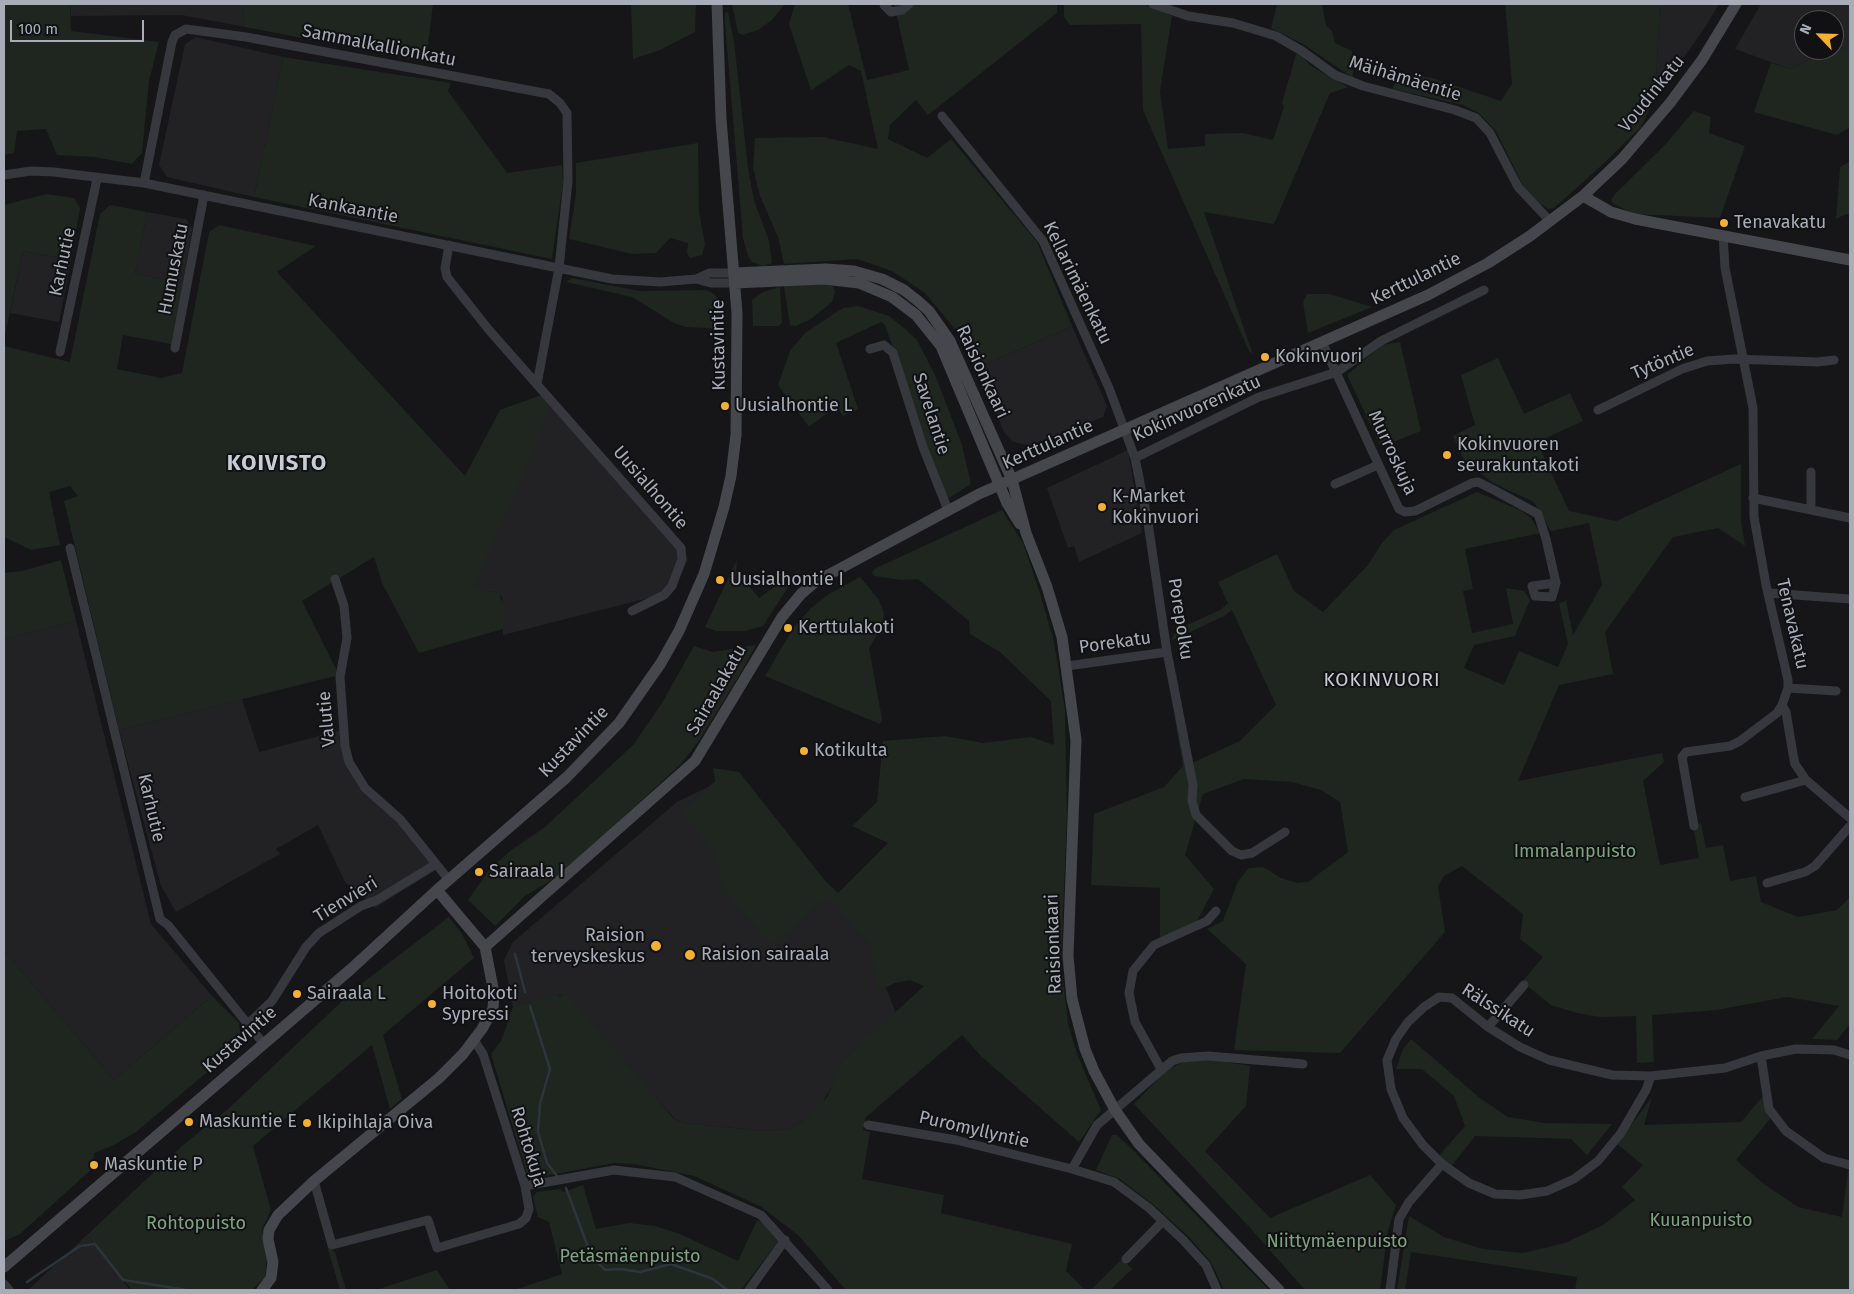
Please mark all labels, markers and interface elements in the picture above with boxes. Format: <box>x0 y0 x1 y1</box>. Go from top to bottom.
scale bar <box>12 10 146 42</box>
north arrow <box>1794 10 1844 60</box>
text: 100 m <box>18 20 58 38</box>
street label: Sammalkallionkatu <box>300 20 458 72</box>
text: N <box>1796 21 1815 37</box>
street label: Voudinkatu <box>1614 51 1690 137</box>
street label: Mäihämäentie <box>1346 52 1464 106</box>
street label: Kankaantie <box>306 190 400 228</box>
place label: Tenavakatu <box>1734 212 1826 234</box>
marker: Tenavakatu <box>1718 217 1730 229</box>
street label: Kellarimäenkatu <box>1038 218 1116 348</box>
street label: Humuskatu <box>155 221 193 317</box>
street label: Karhutie <box>45 226 81 298</box>
street label: Kerttulantie <box>1367 248 1465 310</box>
street label: Kustavintie <box>707 299 731 391</box>
street label: Raisionkaari <box>951 322 1013 422</box>
street label: Tytöntie <box>1628 339 1698 385</box>
place label: Kokinvuori <box>1275 346 1362 368</box>
marker: Kokinvuori <box>1259 351 1271 363</box>
street label: Savelantie <box>908 370 954 458</box>
street label: Kokinvuorenkatu <box>1130 371 1264 447</box>
place label: Uusialhontie L <box>735 395 852 417</box>
marker: Uusialhontie L <box>719 400 731 412</box>
street label: Murroskuja <box>1363 407 1421 499</box>
street label: Kerttulantie <box>999 415 1097 475</box>
place label: Kokinvuoren seurakuntakoti <box>1457 434 1579 476</box>
street label: Uusialhontie <box>608 442 692 534</box>
marker: Kokinvuoren seurakuntakoti <box>1441 449 1453 461</box>
district label: KOIVISTO <box>226 451 328 477</box>
place label: K-Market Kokinvuori <box>1112 486 1199 528</box>
marker: K-Market Kokinvuori <box>1096 501 1108 513</box>
place label: Uusialhontie I <box>730 569 844 591</box>
marker: Uusialhontie I <box>714 574 726 586</box>
street label: Porepolku <box>1163 576 1197 662</box>
street label: Tenavakatu <box>1771 577 1813 671</box>
place label: Kerttulakoti <box>798 617 895 639</box>
marker: Kerttulakoti <box>782 622 794 634</box>
street label: Porekatu <box>1078 627 1152 659</box>
street label: Sairaalakatu <box>682 641 752 739</box>
district label: KOKINVUORI <box>1322 670 1442 692</box>
street label: Valutie <box>314 690 340 748</box>
street label: Kustavintie <box>535 702 613 782</box>
place label: Kotikulta <box>814 740 887 762</box>
marker: Kotikulta <box>798 745 810 757</box>
street label: Karhutie <box>133 772 169 844</box>
park label: Immalanpuisto <box>1514 841 1636 863</box>
place label: Sairaala I <box>489 861 564 883</box>
marker: Sairaala I <box>473 866 485 878</box>
street label: Tienvieri <box>310 873 382 927</box>
street label: Raisionkaari <box>1041 893 1067 995</box>
place label: Raision terveyskeskus <box>531 925 645 968</box>
marker: Raision terveyskeskus <box>649 939 663 953</box>
place label: Raision sairaala <box>701 944 830 966</box>
marker: Raision sairaala <box>683 948 697 962</box>
street label: Rälssikatu <box>1457 979 1539 1043</box>
place label: Sairaala L <box>307 983 386 1005</box>
place label: Hoitokoti Sypressi <box>442 983 518 1026</box>
marker: Sairaala L <box>291 988 303 1000</box>
marker: Hoitokoti Sypressi <box>426 998 438 1010</box>
street label: Kustavintie <box>199 1002 281 1078</box>
street label: Rohtokuja <box>506 1104 550 1190</box>
street label: Puromyllyntie <box>917 1107 1031 1153</box>
place label: Maskuntie E <box>199 1111 297 1133</box>
place label: Ikipihlaja Oiva <box>317 1112 433 1134</box>
marker: Maskuntie E <box>183 1116 195 1128</box>
marker: Ikipihlaja Oiva <box>301 1117 313 1129</box>
place label: Maskuntie P <box>104 1154 203 1176</box>
marker: Maskuntie P <box>88 1159 100 1171</box>
park label: Kuuanpuisto <box>1649 1210 1753 1232</box>
park label: Rohtopuisto <box>146 1213 246 1235</box>
park label: Niittymäenpuisto <box>1266 1231 1408 1253</box>
park label: Petäsmäenpuisto <box>559 1246 701 1268</box>

